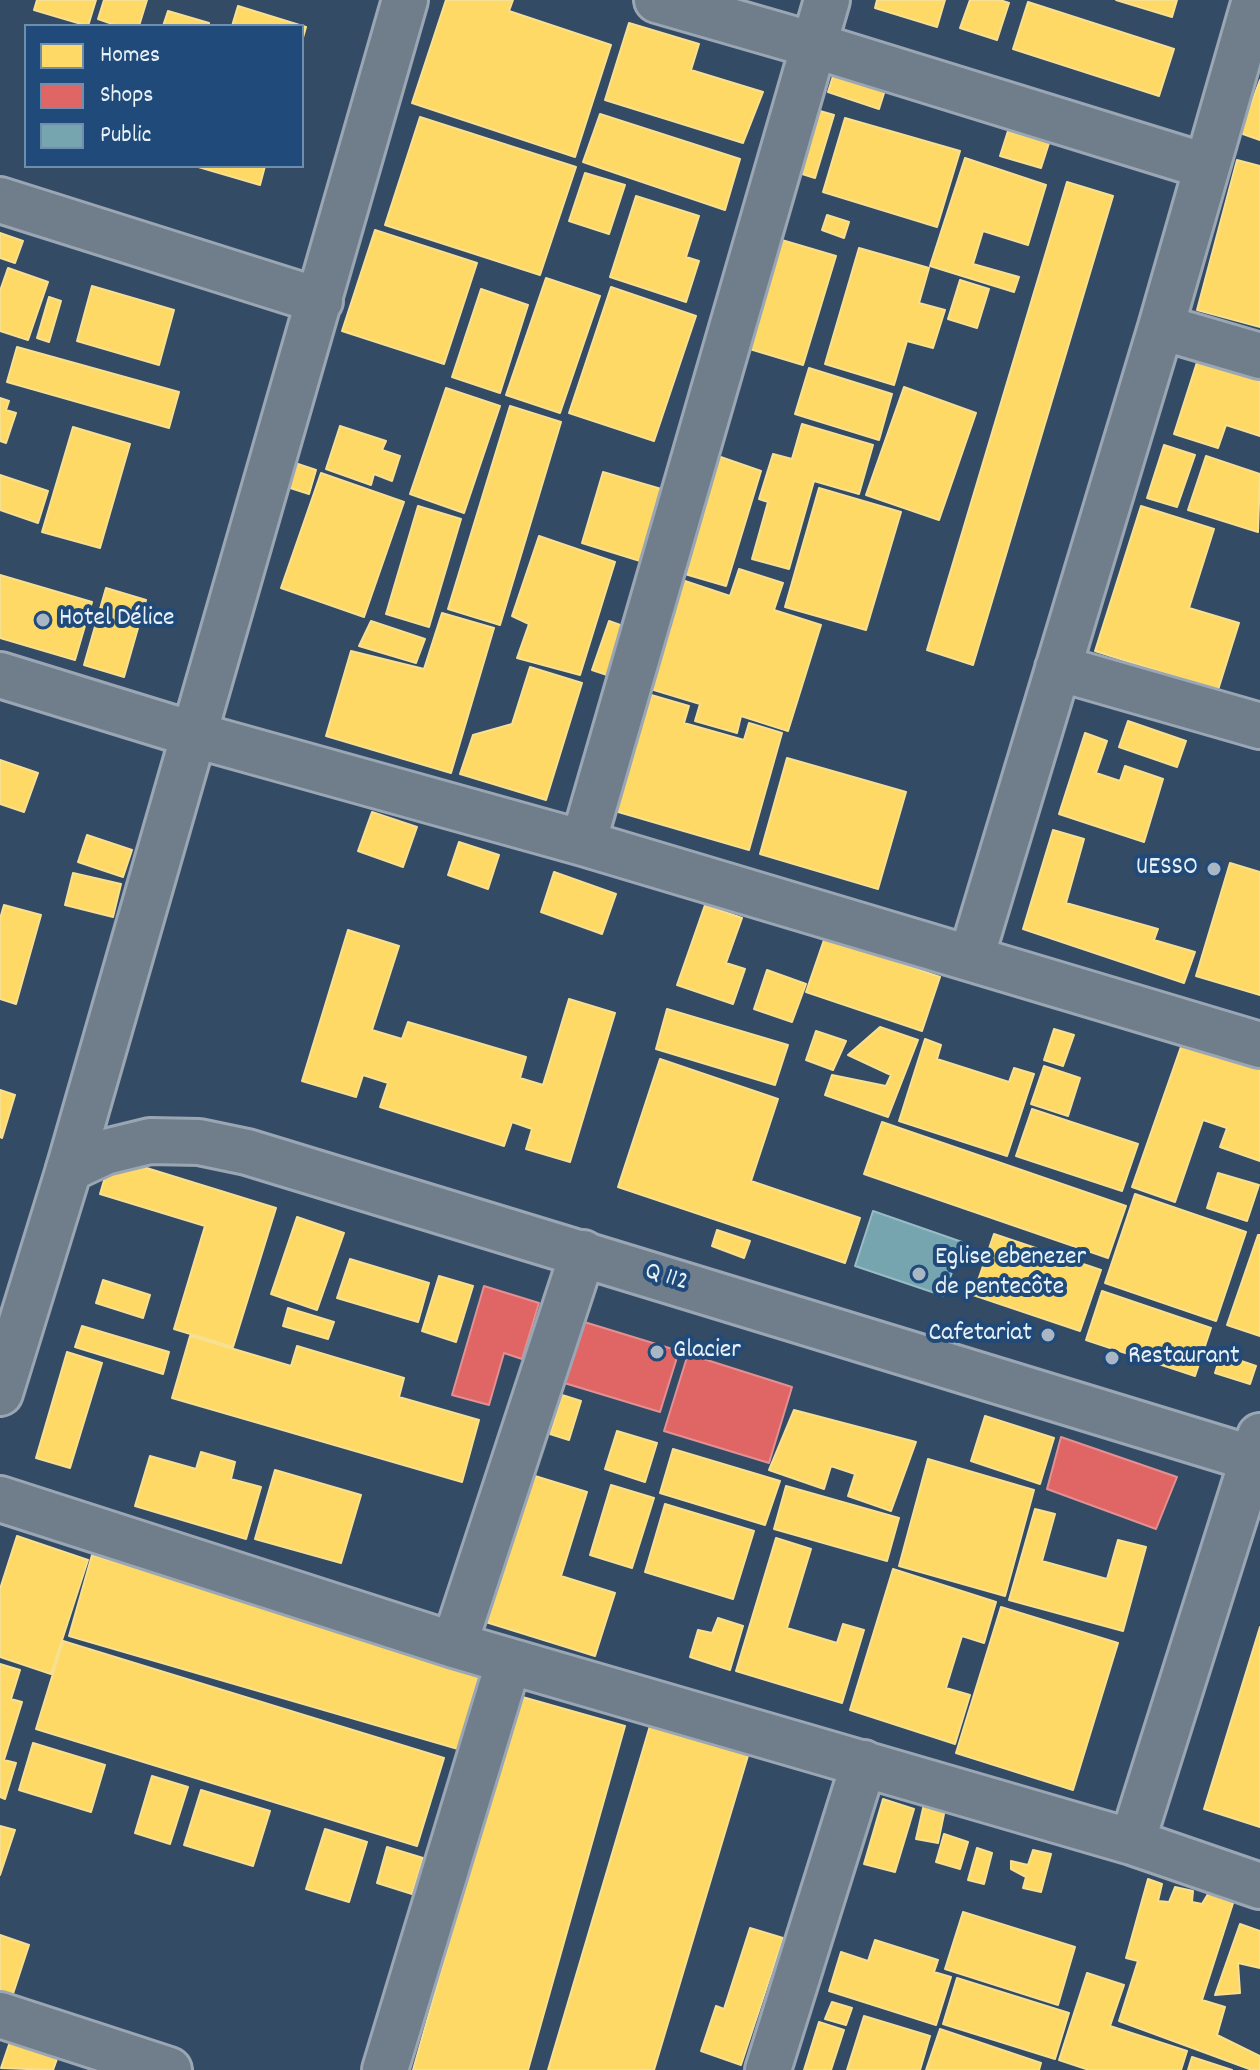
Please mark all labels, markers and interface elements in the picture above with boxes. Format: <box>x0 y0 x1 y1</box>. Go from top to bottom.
legend <box>24 24 304 168</box>
text: Homes <box>100 39 160 73</box>
text: Shops <box>100 79 153 113</box>
text: Public <box>100 119 151 153</box>
place label: Hotel Délice <box>59 604 175 636</box>
marker: Hotel Délice <box>34 611 52 629</box>
place label: UESSO <box>1136 853 1198 885</box>
marker: UESSO <box>1205 860 1223 878</box>
place label: Eglise ebenezer de pentecôte <box>935 1243 1086 1304</box>
street label: Q 112 <box>640 1258 692 1300</box>
marker: Eglise ebenezer de pentecôte <box>910 1265 928 1283</box>
place label: Cafetariat <box>928 1319 1032 1351</box>
marker: Cafetariat <box>1039 1326 1057 1344</box>
place label: Glacier <box>673 1336 741 1368</box>
place label: Restaurant <box>1128 1342 1239 1374</box>
marker: Glacier <box>648 1343 666 1361</box>
marker: Restaurant <box>1103 1349 1121 1367</box>

